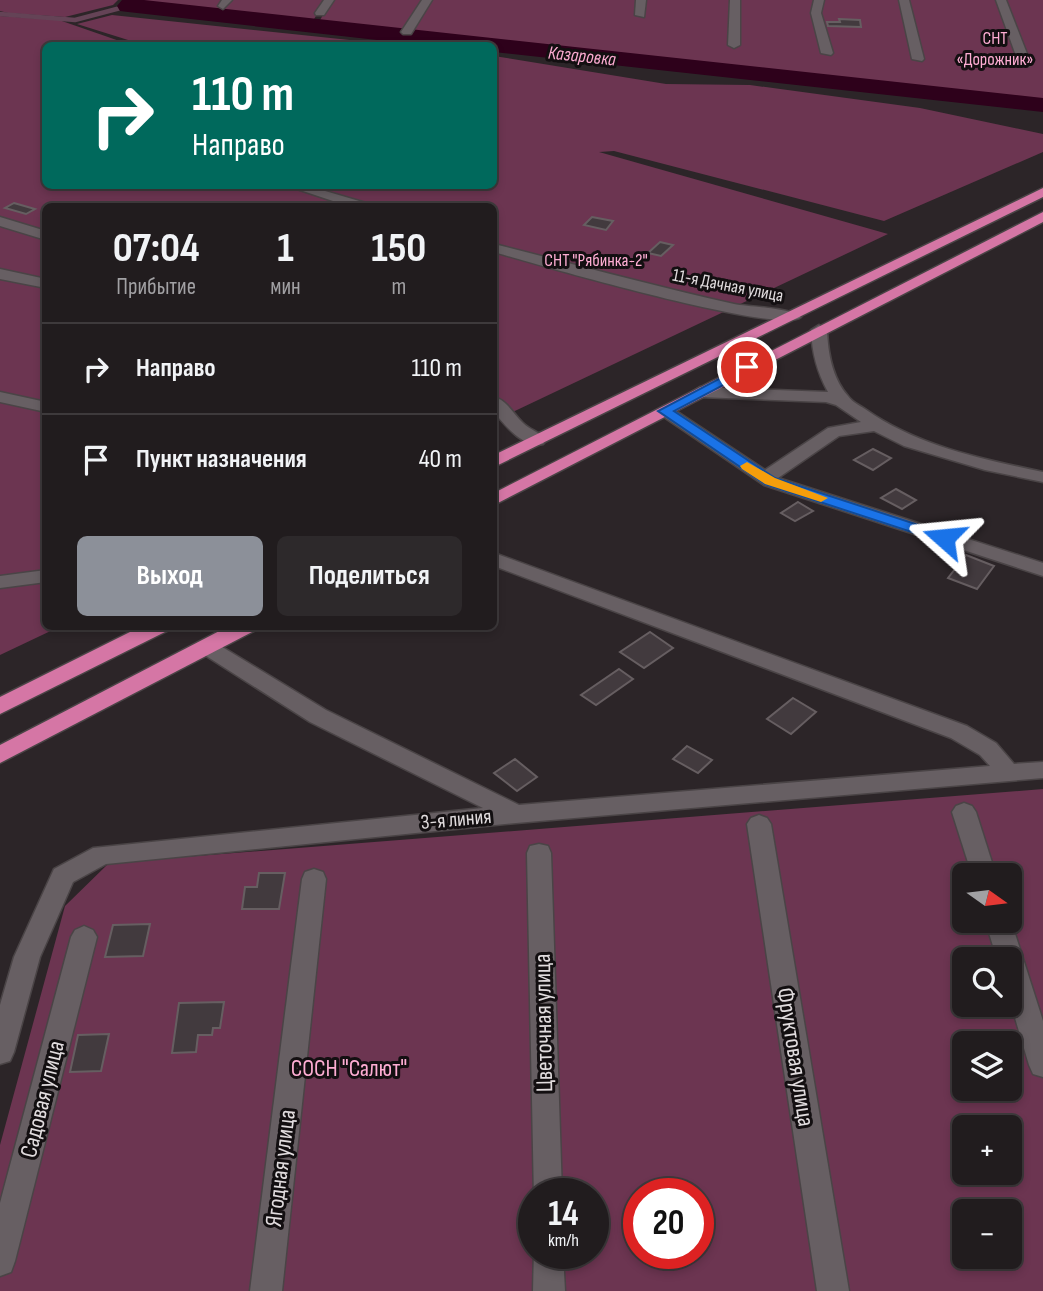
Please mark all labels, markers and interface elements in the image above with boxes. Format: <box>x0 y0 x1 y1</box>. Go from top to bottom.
park label: СНТ «Дорожник» <box>957 28 1033 70</box>
water label: Казаровка <box>547 41 617 72</box>
text: 110 m <box>192 66 294 125</box>
icon: right <box>77 70 168 161</box>
text: Направо <box>192 126 285 165</box>
text: 07:04 <box>113 223 200 274</box>
text: 1 <box>277 223 294 274</box>
text: 150 <box>371 223 426 274</box>
park label: СНТ "Рябинка-2" <box>544 250 648 271</box>
street label: 11-я Дачная улица <box>671 264 785 307</box>
text: Прибытие <box>116 273 196 301</box>
text: мин <box>270 273 301 301</box>
text: m <box>391 273 406 301</box>
pin <box>717 337 777 397</box>
icon: arrive <box>728 348 766 386</box>
icon: right <box>77 350 115 388</box>
text: Направо <box>136 353 215 384</box>
text: 110 m <box>411 353 462 384</box>
icon: arrive <box>77 441 115 479</box>
text: Пункт назначения <box>136 444 307 475</box>
text: 40 m <box>419 444 462 475</box>
position arrow <box>907 501 981 575</box>
button: Выход <box>77 536 263 616</box>
button: Поделиться <box>277 536 462 616</box>
street label: 3-я линия <box>420 804 493 835</box>
north arrow <box>952 863 1022 933</box>
map controls <box>952 863 1022 1269</box>
button: search <box>952 947 1022 1017</box>
street label: Цветочная улица <box>528 953 559 1092</box>
street label: Фруктовая улица <box>770 986 821 1129</box>
button: layers <box>952 1031 1022 1101</box>
street label: Садовая улица <box>14 1038 71 1161</box>
park label: СОСН "Салют" <box>291 1054 407 1083</box>
street label: Ягодная улица <box>259 1108 302 1228</box>
button: + <box>952 1115 1022 1185</box>
speed limit sign: 20 <box>623 1178 714 1269</box>
text: 14 <box>548 1193 579 1236</box>
button: − <box>952 1199 1022 1269</box>
text: km/h <box>548 1230 579 1251</box>

